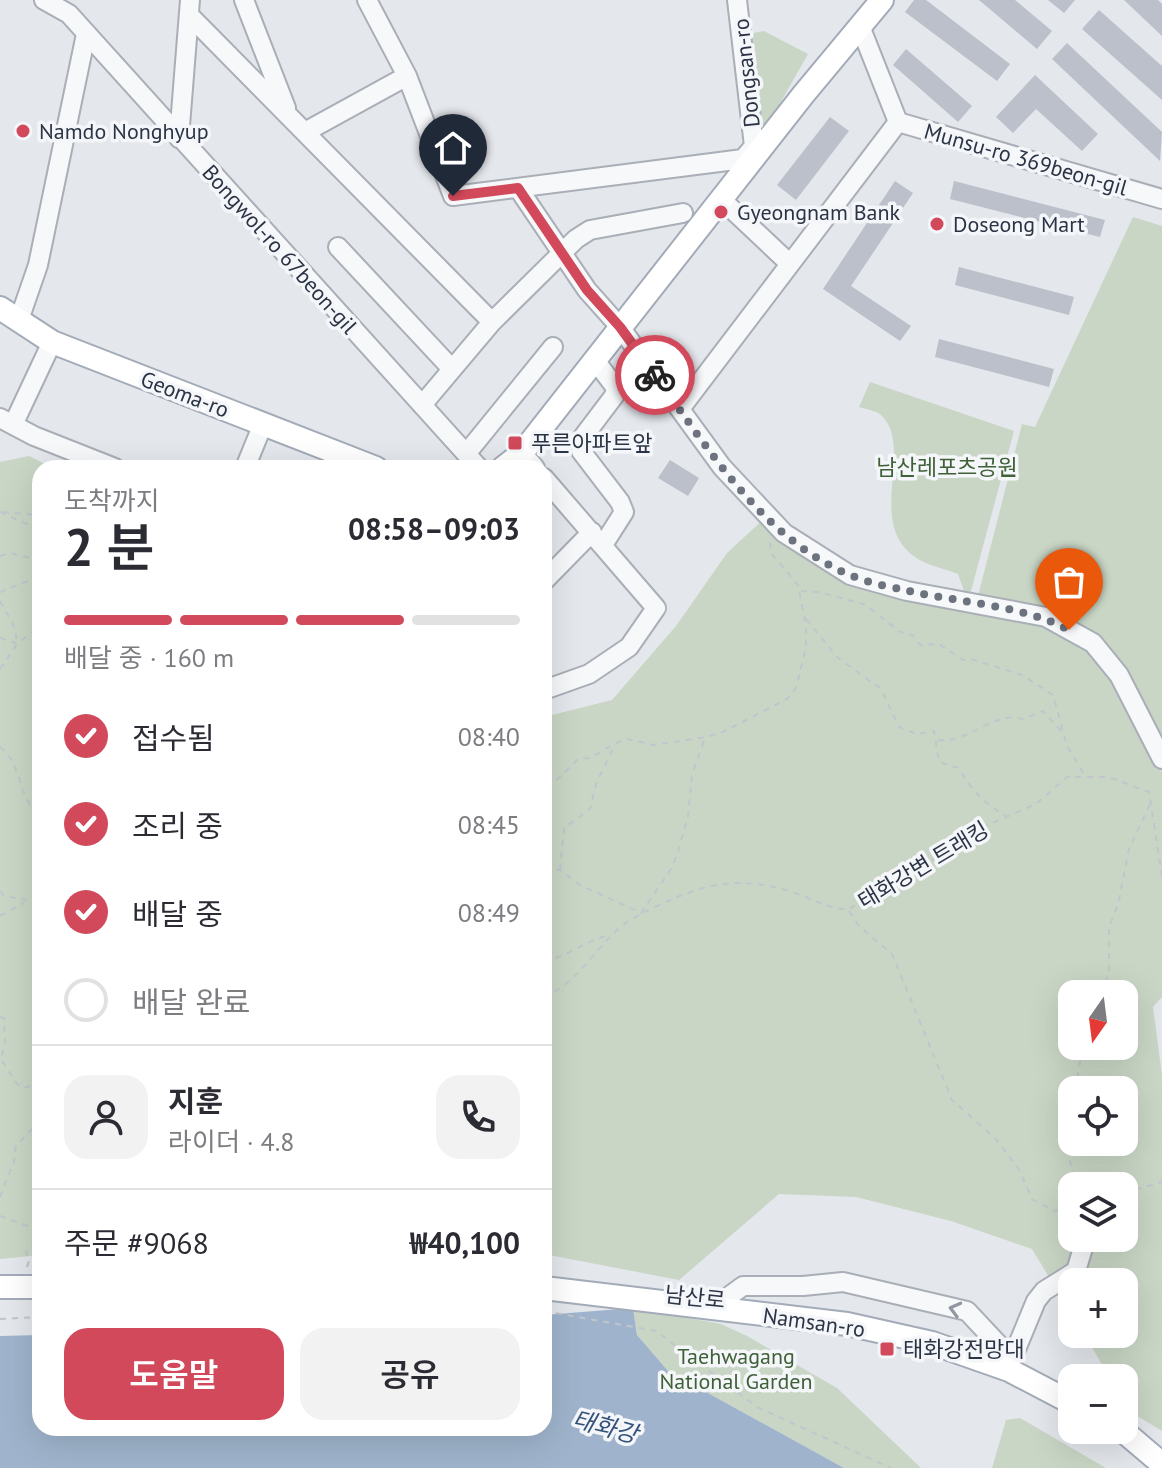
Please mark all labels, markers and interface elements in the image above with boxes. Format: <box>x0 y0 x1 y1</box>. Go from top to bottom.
street label: Dongsan-ro <box>726 17 766 129</box>
pin <box>419 114 487 196</box>
place label: Namdo Nonghyup <box>39 117 209 145</box>
street label: Munsu-ro 369beon-gil <box>921 117 1131 202</box>
marker: Namdo Nonghyup <box>14 122 32 140</box>
icon: home <box>431 126 475 170</box>
street label: Bongwol-ro 67beon-gil <box>197 158 364 340</box>
place label: Gyeongnam Bank <box>737 198 901 226</box>
marker: Gyeongnam Bank <box>712 203 730 221</box>
place label: Doseong Mart <box>953 210 1085 238</box>
marker: Doseong Mart <box>928 215 946 233</box>
courier <box>615 335 695 415</box>
icon: bike <box>633 353 677 397</box>
street label: Geoma-ro <box>137 364 233 424</box>
place label: 푸른아파트앞 <box>531 429 652 457</box>
marker: 푸른아파트앞 <box>506 434 524 452</box>
park label: 남산레포츠공원 <box>876 453 1018 481</box>
text: 도착까지 <box>64 484 160 517</box>
text: 08:58–09:03 <box>348 509 520 548</box>
text: 2 분 <box>64 513 154 580</box>
pin <box>1035 548 1103 630</box>
icon: bag <box>1047 560 1091 604</box>
text: 배달 중 · 160 m <box>64 641 234 674</box>
icon: check <box>64 714 108 758</box>
text: 접수됨 <box>132 718 215 757</box>
text: 08:40 <box>458 720 520 753</box>
icon: check <box>64 802 108 846</box>
text: 조리 중 <box>132 806 223 845</box>
text: 08:45 <box>458 808 520 841</box>
street label: 태화강변 트래킹 <box>853 815 993 915</box>
icon: check <box>64 890 108 934</box>
text: 배달 중 <box>132 894 223 933</box>
text: 08:49 <box>458 896 520 929</box>
north arrow <box>1058 980 1138 1060</box>
map controls <box>1058 980 1138 1444</box>
text: 배달 완료 <box>132 982 250 1021</box>
button: person <box>64 1075 148 1159</box>
button: phone <box>436 1075 520 1159</box>
button: locate <box>1058 1076 1138 1156</box>
text: 지훈 <box>168 1081 223 1120</box>
text: 라이더 · 4.8 <box>168 1125 295 1158</box>
button: layers <box>1058 1172 1138 1252</box>
text: 주문 #9068 <box>64 1223 209 1262</box>
text: ₩40,100 <box>410 1223 520 1262</box>
button: + <box>1058 1268 1138 1348</box>
street label: 남산로 <box>663 1280 727 1314</box>
street label: Namsan-ro <box>761 1301 867 1343</box>
one-way arrow <box>948 1301 962 1318</box>
button: 도움말 <box>64 1328 284 1420</box>
button: 공유 <box>300 1328 520 1420</box>
place label: 태화강전망대 <box>903 1335 1024 1363</box>
marker: 태화강전망대 <box>878 1340 896 1358</box>
park label: Taehwagang National Garden <box>659 1342 813 1395</box>
button: − <box>1058 1364 1138 1444</box>
water label: 태화강 <box>569 1403 644 1451</box>

